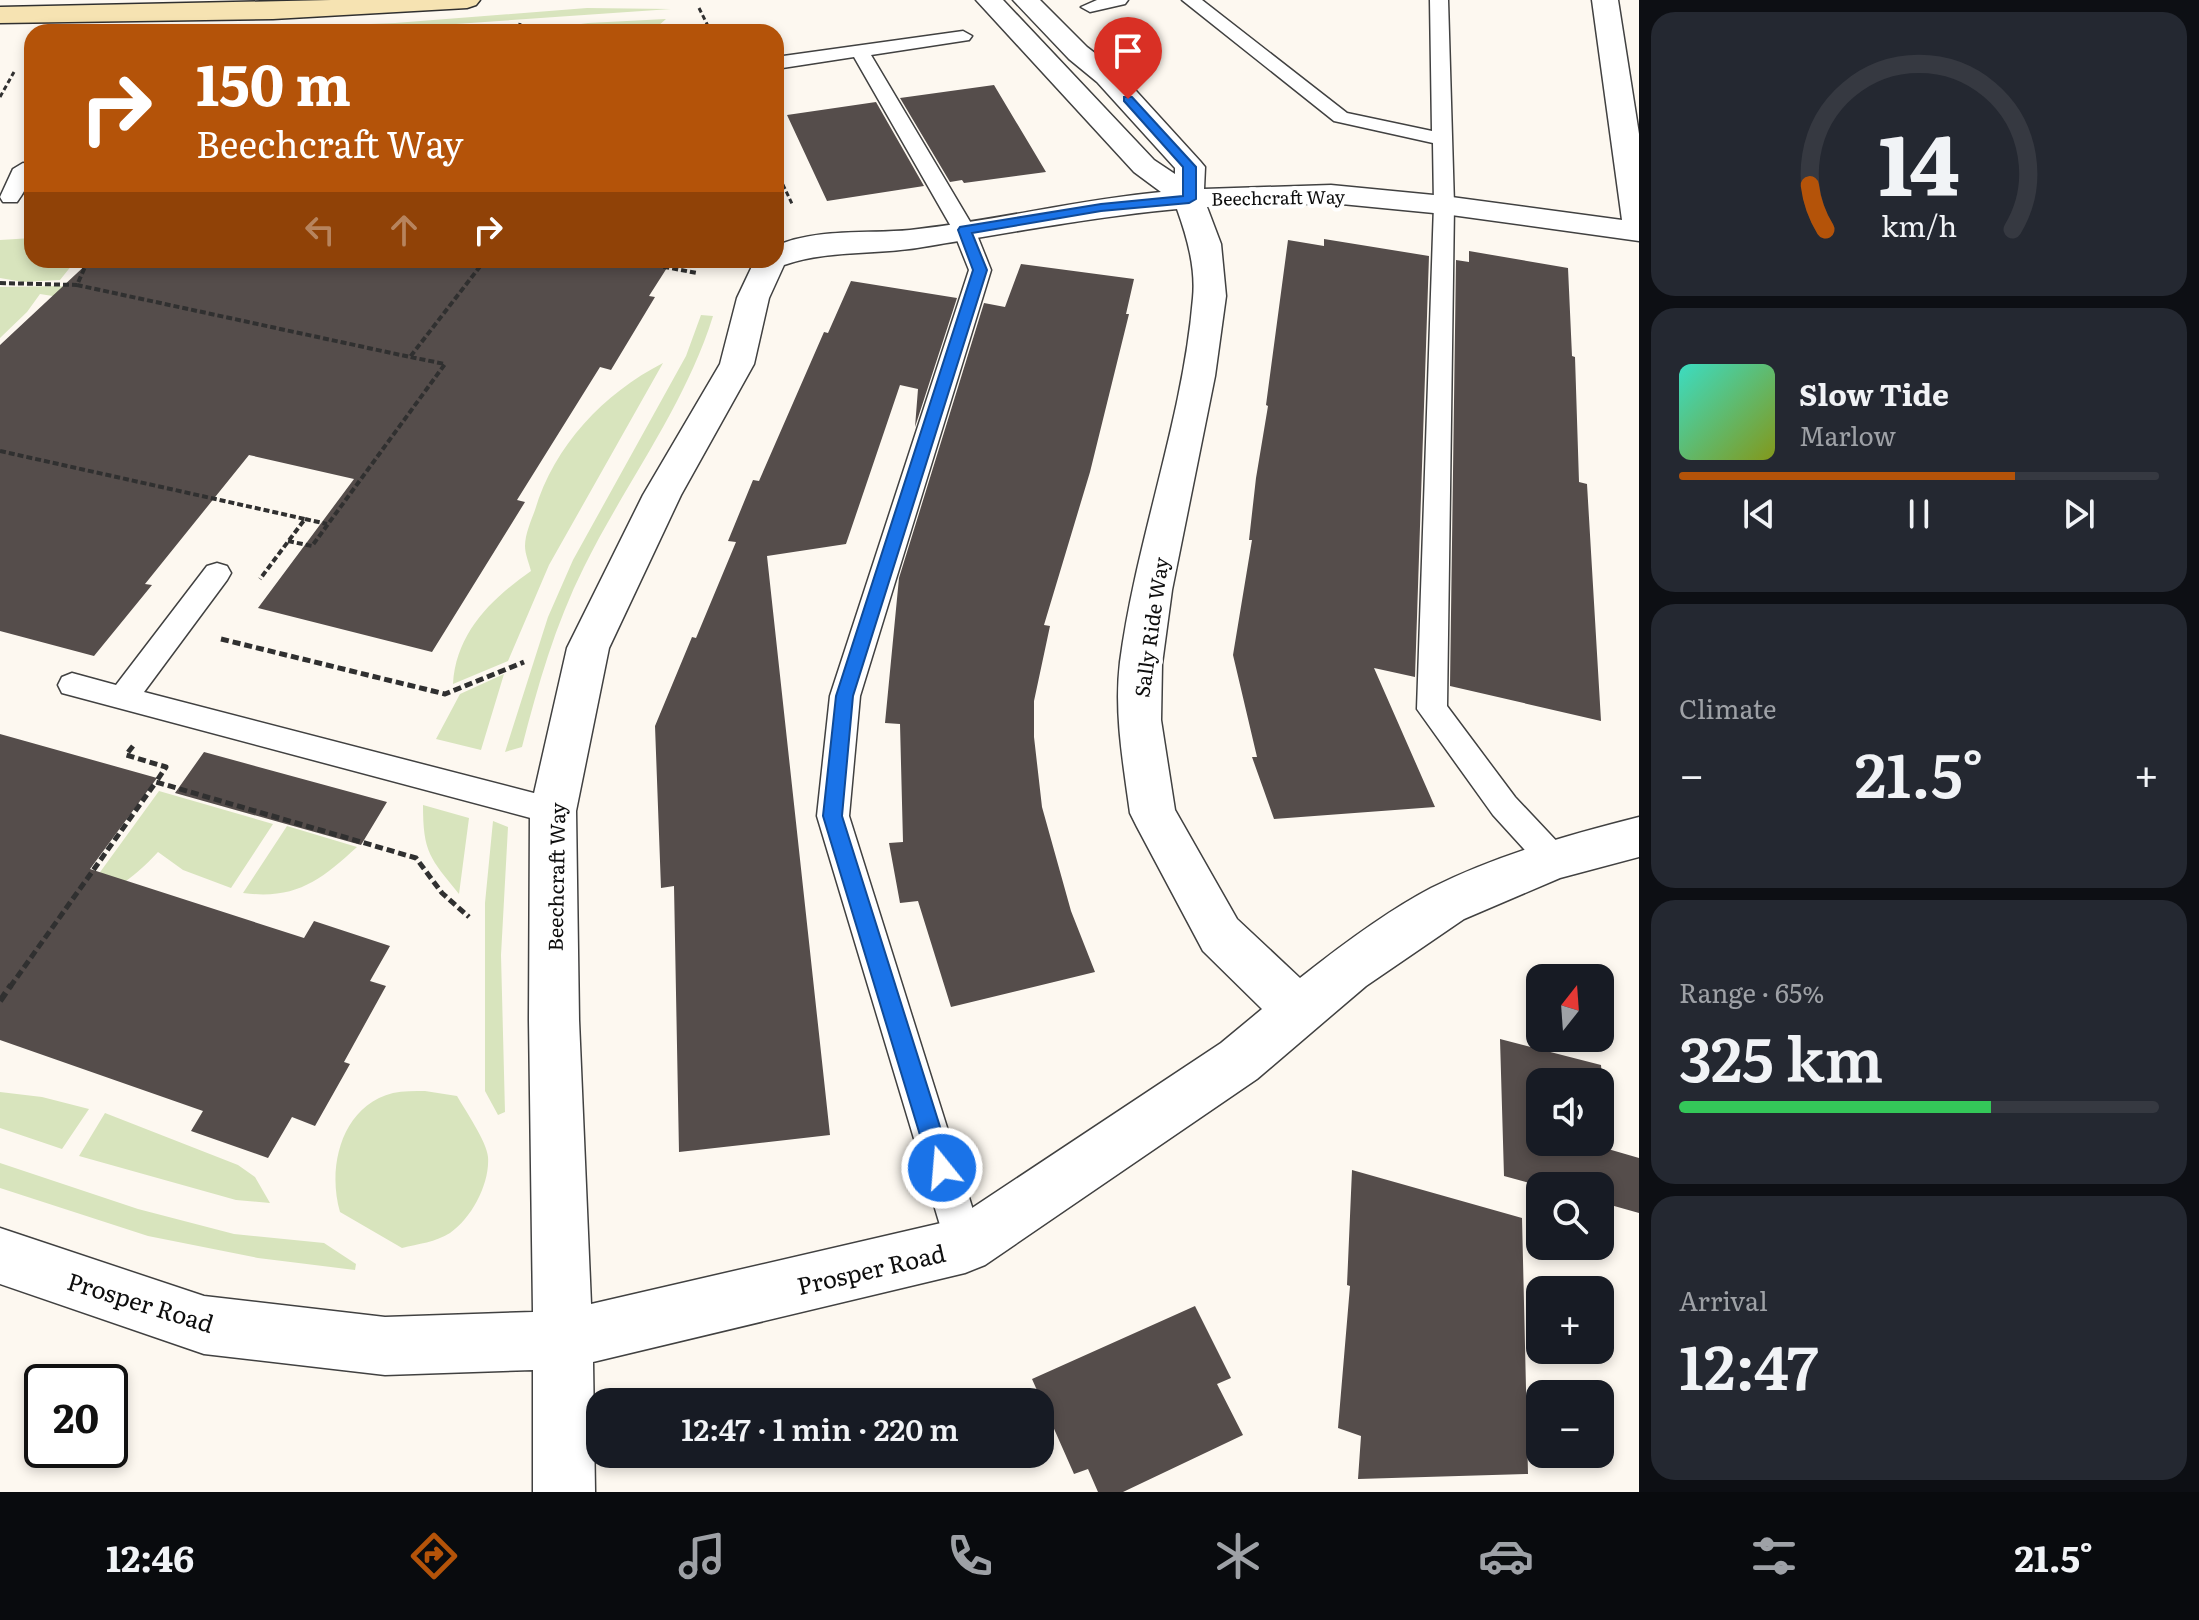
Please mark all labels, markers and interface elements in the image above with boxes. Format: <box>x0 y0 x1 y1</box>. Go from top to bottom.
pin <box>1094 17 1162 99</box>
icon: arrive <box>1106 29 1150 73</box>
text: 150 m <box>196 40 351 123</box>
icon: right <box>64 56 168 160</box>
text: 14 <box>1878 98 1960 222</box>
text: Beechcraft Way <box>196 116 464 169</box>
street label: Beechcraft Way <box>1211 182 1346 212</box>
text: km/h <box>1881 203 1957 246</box>
icon: left <box>298 208 342 252</box>
icon: ahead <box>382 208 426 252</box>
icon: right <box>466 208 510 252</box>
text: Slow Tide <box>1799 371 1949 415</box>
text: Marlow <box>1799 415 1896 454</box>
icon: previous <box>1737 492 1781 536</box>
icon: pause <box>1897 492 1941 536</box>
icon: next <box>2057 492 2101 536</box>
street label: Sally Ride Way <box>1125 555 1175 699</box>
text: Climate <box>1679 688 1777 727</box>
text: 21.5° <box>1855 727 1983 816</box>
text: − <box>1679 739 1705 805</box>
text: + <box>2133 739 2159 805</box>
street label: Beechcraft Way <box>539 802 571 952</box>
north arrow <box>1526 964 1614 1052</box>
map controls <box>1526 964 1614 1468</box>
text: Range · 65% <box>1679 972 1824 1011</box>
text: 325 km <box>1679 1011 1884 1100</box>
button: sound <box>1526 1068 1614 1156</box>
position arrow <box>900 1126 984 1210</box>
button: search <box>1526 1172 1614 1260</box>
street label: Prosper Road <box>793 1234 949 1302</box>
street label: Prosper Road <box>63 1262 219 1340</box>
button: + <box>1526 1276 1614 1364</box>
text: Arrival <box>1679 1280 1768 1319</box>
text: 12:47 <box>1679 1319 1818 1408</box>
speed limit sign: 20 <box>24 1364 128 1468</box>
button: − <box>1526 1380 1614 1468</box>
text: 12:47 · 1 min · 220 m <box>681 1406 959 1450</box>
icon: directions <box>406 1528 462 1584</box>
icon: music <box>674 1528 730 1584</box>
icon: phone <box>942 1528 998 1584</box>
icon: climate <box>1210 1528 1266 1584</box>
icon: car <box>1478 1528 1534 1584</box>
icon: filters <box>1746 1528 1802 1584</box>
text: 12:46 <box>106 1530 194 1583</box>
text: 21.5° <box>2015 1530 2093 1583</box>

